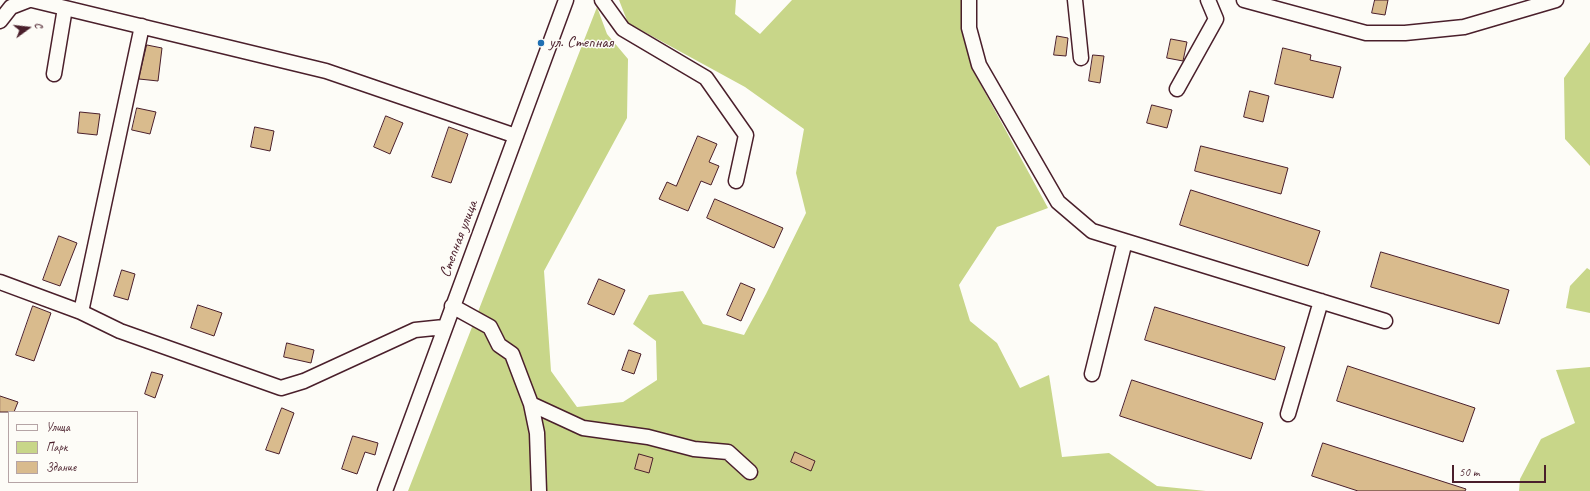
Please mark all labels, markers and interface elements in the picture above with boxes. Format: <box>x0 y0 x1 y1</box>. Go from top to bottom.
north arrow <box>8 8 48 48</box>
text: С <box>32 20 47 29</box>
place label: ул. Степная <box>549 33 613 53</box>
marker: ул. Степная <box>536 38 546 48</box>
street label: Степная улица <box>436 198 482 280</box>
legend <box>8 411 138 483</box>
text: Улица <box>46 419 70 435</box>
text: Парк <box>46 439 67 455</box>
scale bar <box>1454 457 1548 483</box>
text: Здание <box>46 459 76 475</box>
text: 50 m <box>1459 464 1479 480</box>

